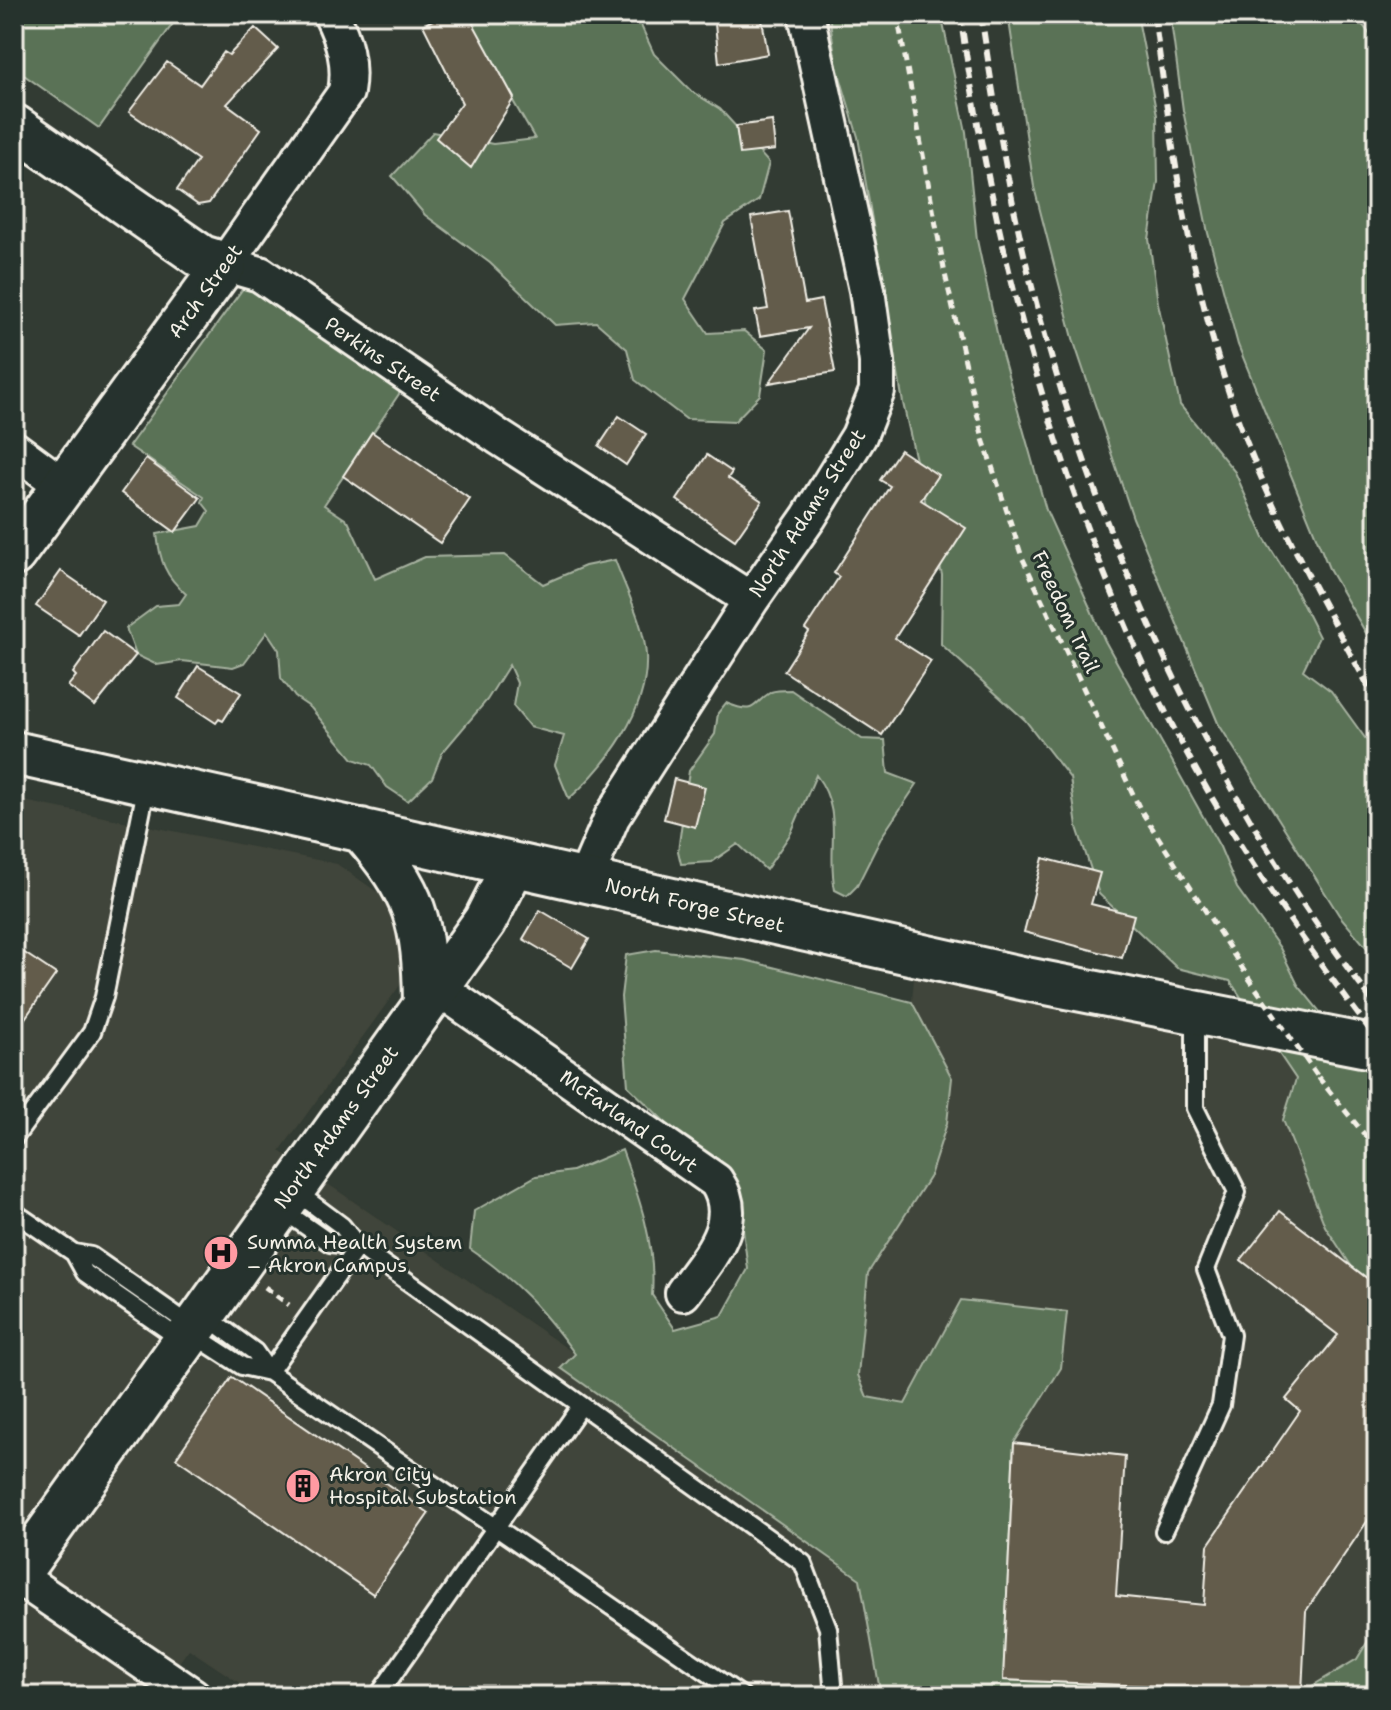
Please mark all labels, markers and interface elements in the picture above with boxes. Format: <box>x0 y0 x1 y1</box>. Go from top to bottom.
street label: Arch Street <box>162 239 248 343</box>
street label: Perkins Street <box>320 311 446 407</box>
street label: North Adams Street <box>743 424 871 602</box>
street label: Freedom Trail <box>1026 547 1106 677</box>
street label: North Forge Street <box>603 872 787 938</box>
street label: North Adams Street <box>268 1040 404 1214</box>
street label: McFarland Court <box>555 1064 703 1178</box>
place label: Summa Health System – Akron Campus <box>247 1229 462 1278</box>
hospital icon: Summa Health System – Akron Campus <box>202 1234 240 1272</box>
place label: Akron City Hospital Substation <box>329 1461 517 1510</box>
building icon: Akron City Hospital Substation <box>284 1467 322 1505</box>

